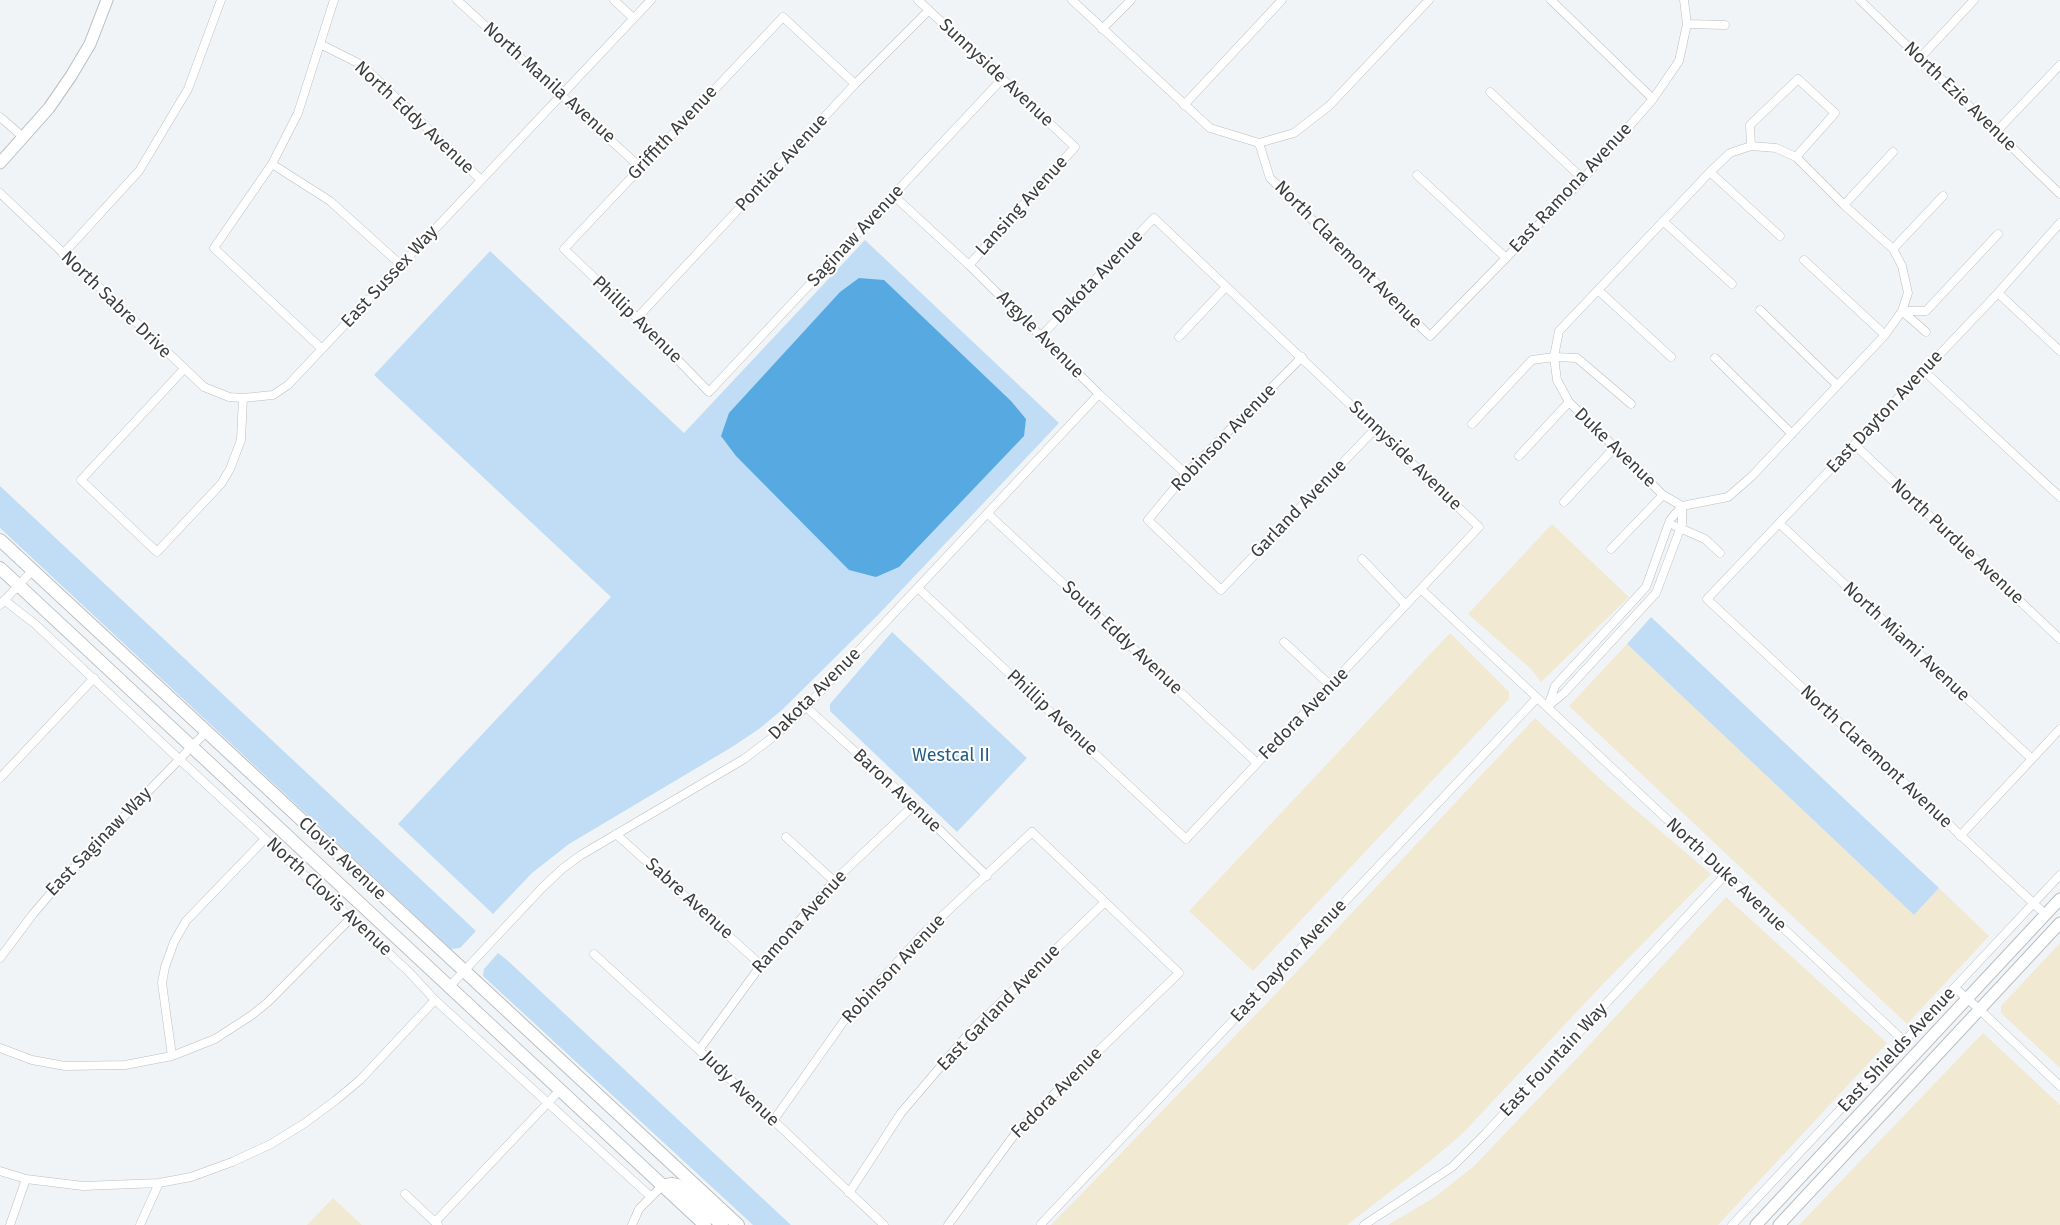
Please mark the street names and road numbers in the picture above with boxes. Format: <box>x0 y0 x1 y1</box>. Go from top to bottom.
street label: Sunnyside Avenue <box>934 14 1058 132</box>
street label: North Manila Avenue <box>478 18 620 148</box>
street label: North Ezie Avenue <box>1899 38 2021 156</box>
street label: North Eddy Avenue <box>350 57 478 179</box>
street label: Griffith Avenue <box>624 81 722 185</box>
street label: Pontiac Avenue <box>731 110 833 216</box>
street label: East Ramona Avenue <box>1505 118 1637 258</box>
street label: Lansing Avenue <box>971 152 1073 260</box>
street label: North Claremont Avenue <box>1270 177 1426 333</box>
street label: Saginaw Avenue <box>803 181 909 291</box>
street label: East Sussex Way <box>337 222 443 332</box>
street label: Dakota Avenue <box>1048 226 1148 328</box>
street label: North Sabre Drive <box>56 247 176 363</box>
street label: Phillip Avenue <box>588 272 686 368</box>
street label: Argyle Avenue <box>992 287 1088 383</box>
street label: East Dayton Avenue <box>1822 346 1948 478</box>
street label: Robinson Avenue <box>1167 380 1281 496</box>
street label: Sunnyside Avenue <box>1344 397 1466 515</box>
street label: Duke Avenue <box>1570 404 1660 492</box>
street label: Garland Avenue <box>1246 455 1352 563</box>
street label: North Purdue Avenue <box>1886 475 2028 609</box>
street label: South Eddy Avenue <box>1057 577 1187 699</box>
street label: North Miami Avenue <box>1838 578 1974 706</box>
street label: Dakota Avenue <box>764 643 866 745</box>
street label: Fedora Avenue <box>1255 663 1353 765</box>
street label: Phillip Avenue <box>1002 665 1102 761</box>
street label: North Claremont Avenue <box>1795 681 1957 833</box>
street label: Baron Avenue <box>848 745 946 837</box>
street label: East Saginaw Way <box>41 783 157 901</box>
street label: Clovis Avenue <box>294 813 390 905</box>
street label: North Duke Avenue <box>1661 814 1791 936</box>
street label: North Clovis Avenue <box>262 833 396 961</box>
street label: Sabre Avenue <box>641 854 737 944</box>
street label: Ramona Avenue <box>748 866 852 978</box>
street label: East Dayton Avenue <box>1226 895 1352 1027</box>
street label: Robinson Avenue <box>838 910 950 1028</box>
street label: East Garland Avenue <box>933 940 1065 1076</box>
street label: East Shields Avenue <box>1834 983 1960 1117</box>
street label: East Fountain Way <box>1496 999 1612 1121</box>
street label: Fedora Avenue <box>1007 1043 1107 1143</box>
street label: Judy Avenue <box>696 1046 784 1132</box>

